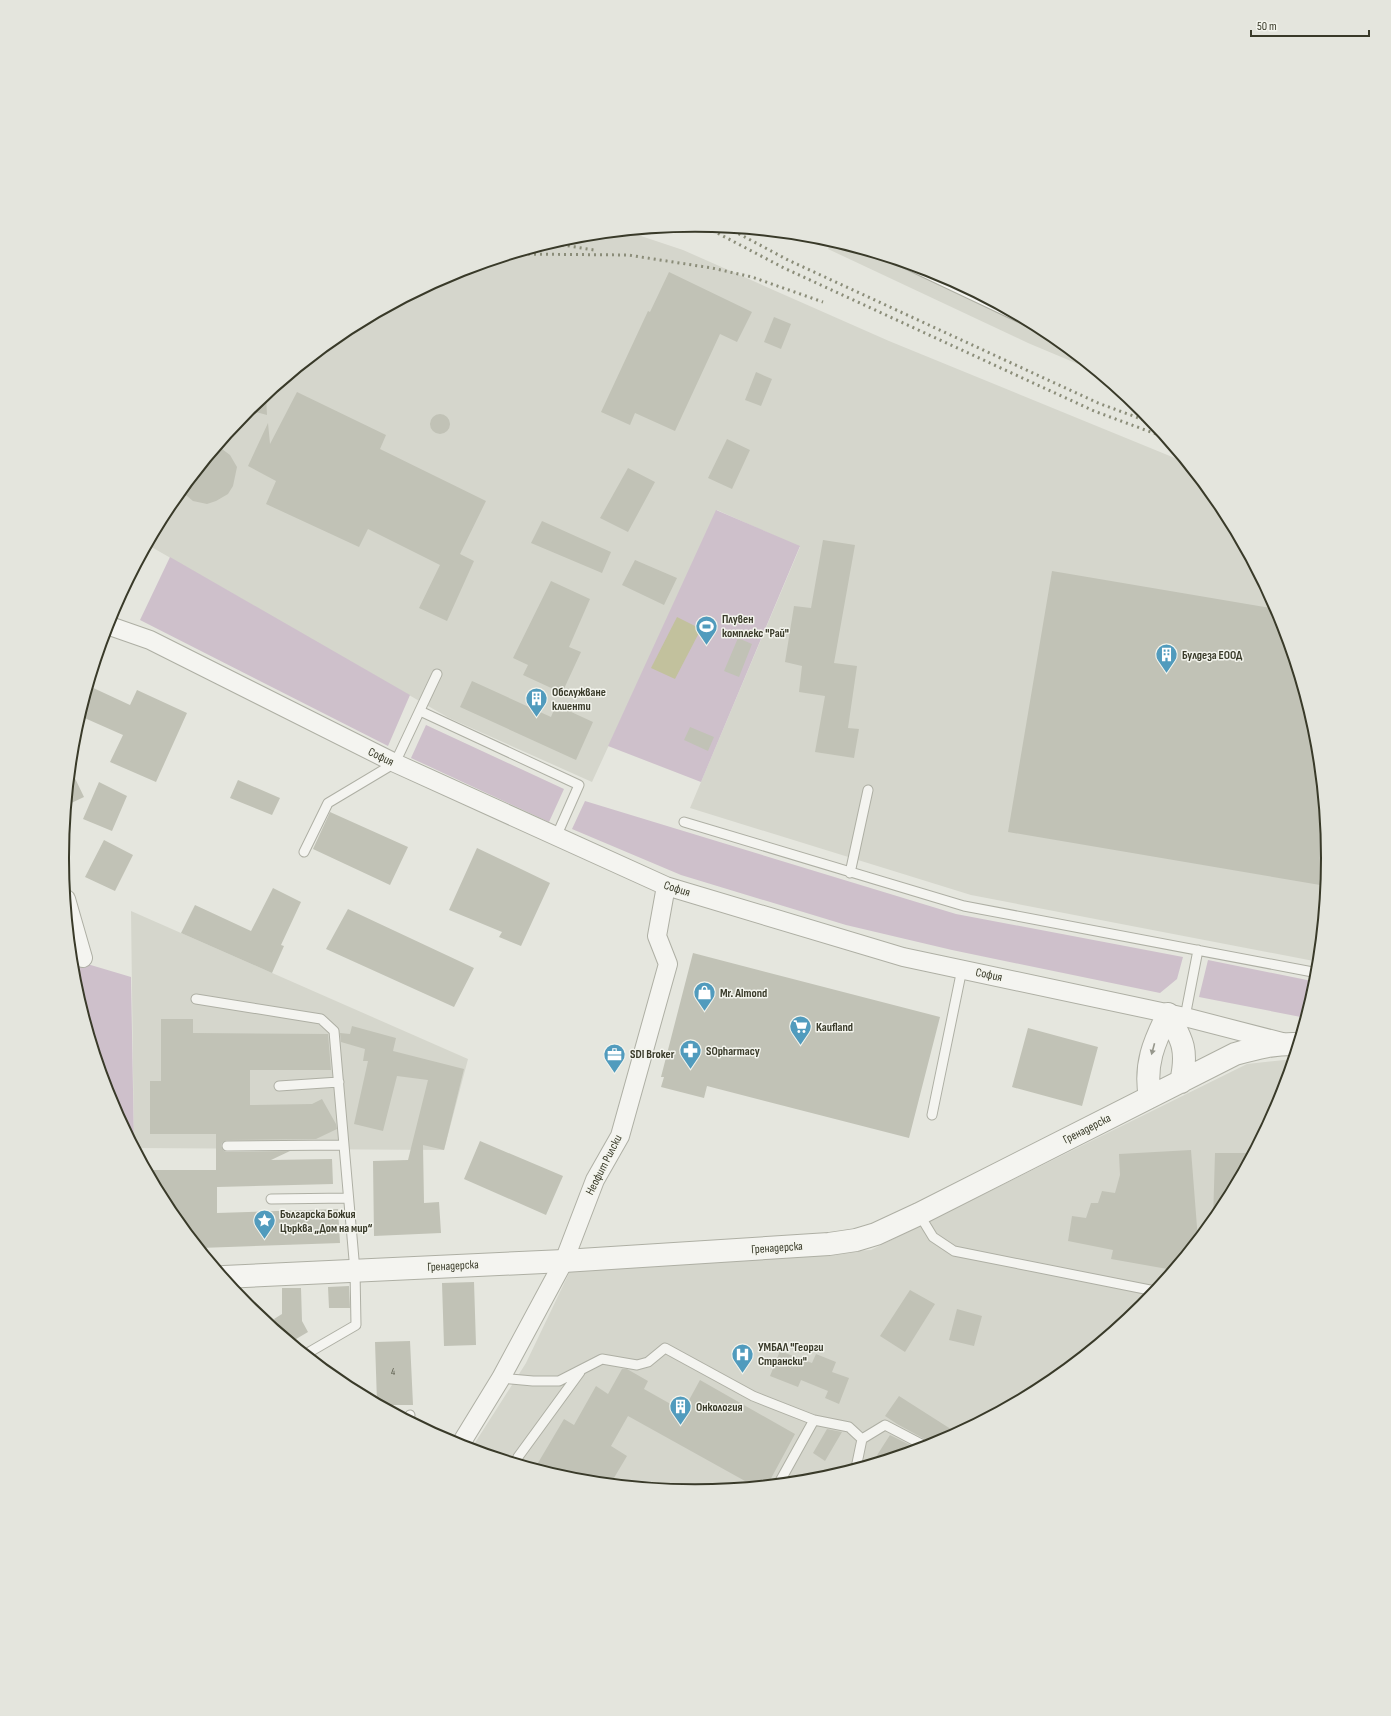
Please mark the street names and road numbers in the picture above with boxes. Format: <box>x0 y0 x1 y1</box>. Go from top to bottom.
street label: София <box>366 744 397 770</box>
street label: София <box>662 878 692 900</box>
street label: София <box>974 965 1004 985</box>
street label: Гренадерска <box>1061 1110 1114 1147</box>
street label: Неофит Рилски <box>582 1132 626 1198</box>
street label: Гренадерска <box>751 1239 804 1257</box>
street label: Гренадерска <box>427 1257 480 1275</box>

